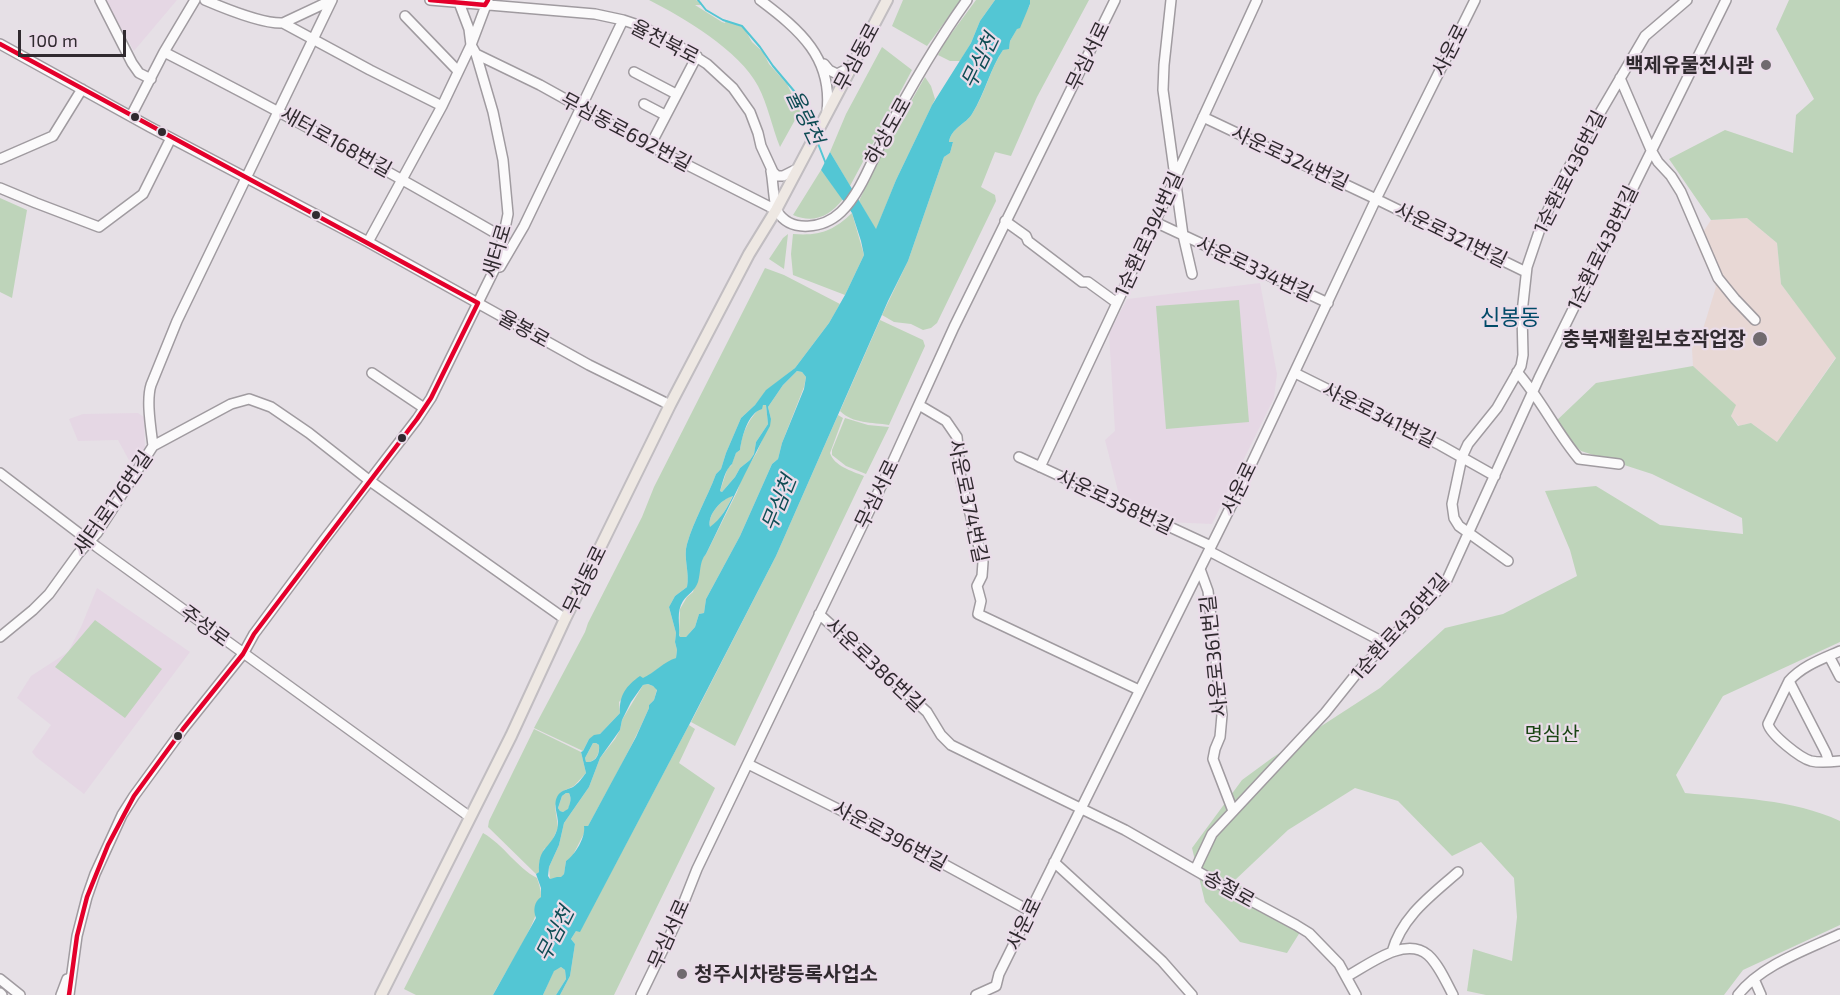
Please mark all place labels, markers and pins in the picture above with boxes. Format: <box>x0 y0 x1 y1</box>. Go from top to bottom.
place label: 백제유물전시관 <box>1625 53 1754 77</box>
marker: 백제유물전시관 <box>1759 58 1773 72</box>
unlabelled marker <box>129 111 141 123</box>
unlabelled marker <box>156 126 168 138</box>
unlabelled marker <box>310 209 322 221</box>
place label: 충북재활원보호작업장 <box>1562 327 1746 351</box>
marker: 충북재활원보호작업장 <box>1751 330 1769 348</box>
unlabelled marker <box>396 432 408 444</box>
unlabelled marker <box>172 730 184 742</box>
place label: 청주시차량등록사업소 <box>694 962 878 986</box>
marker: 청주시차량등록사업소 <box>675 967 689 981</box>

